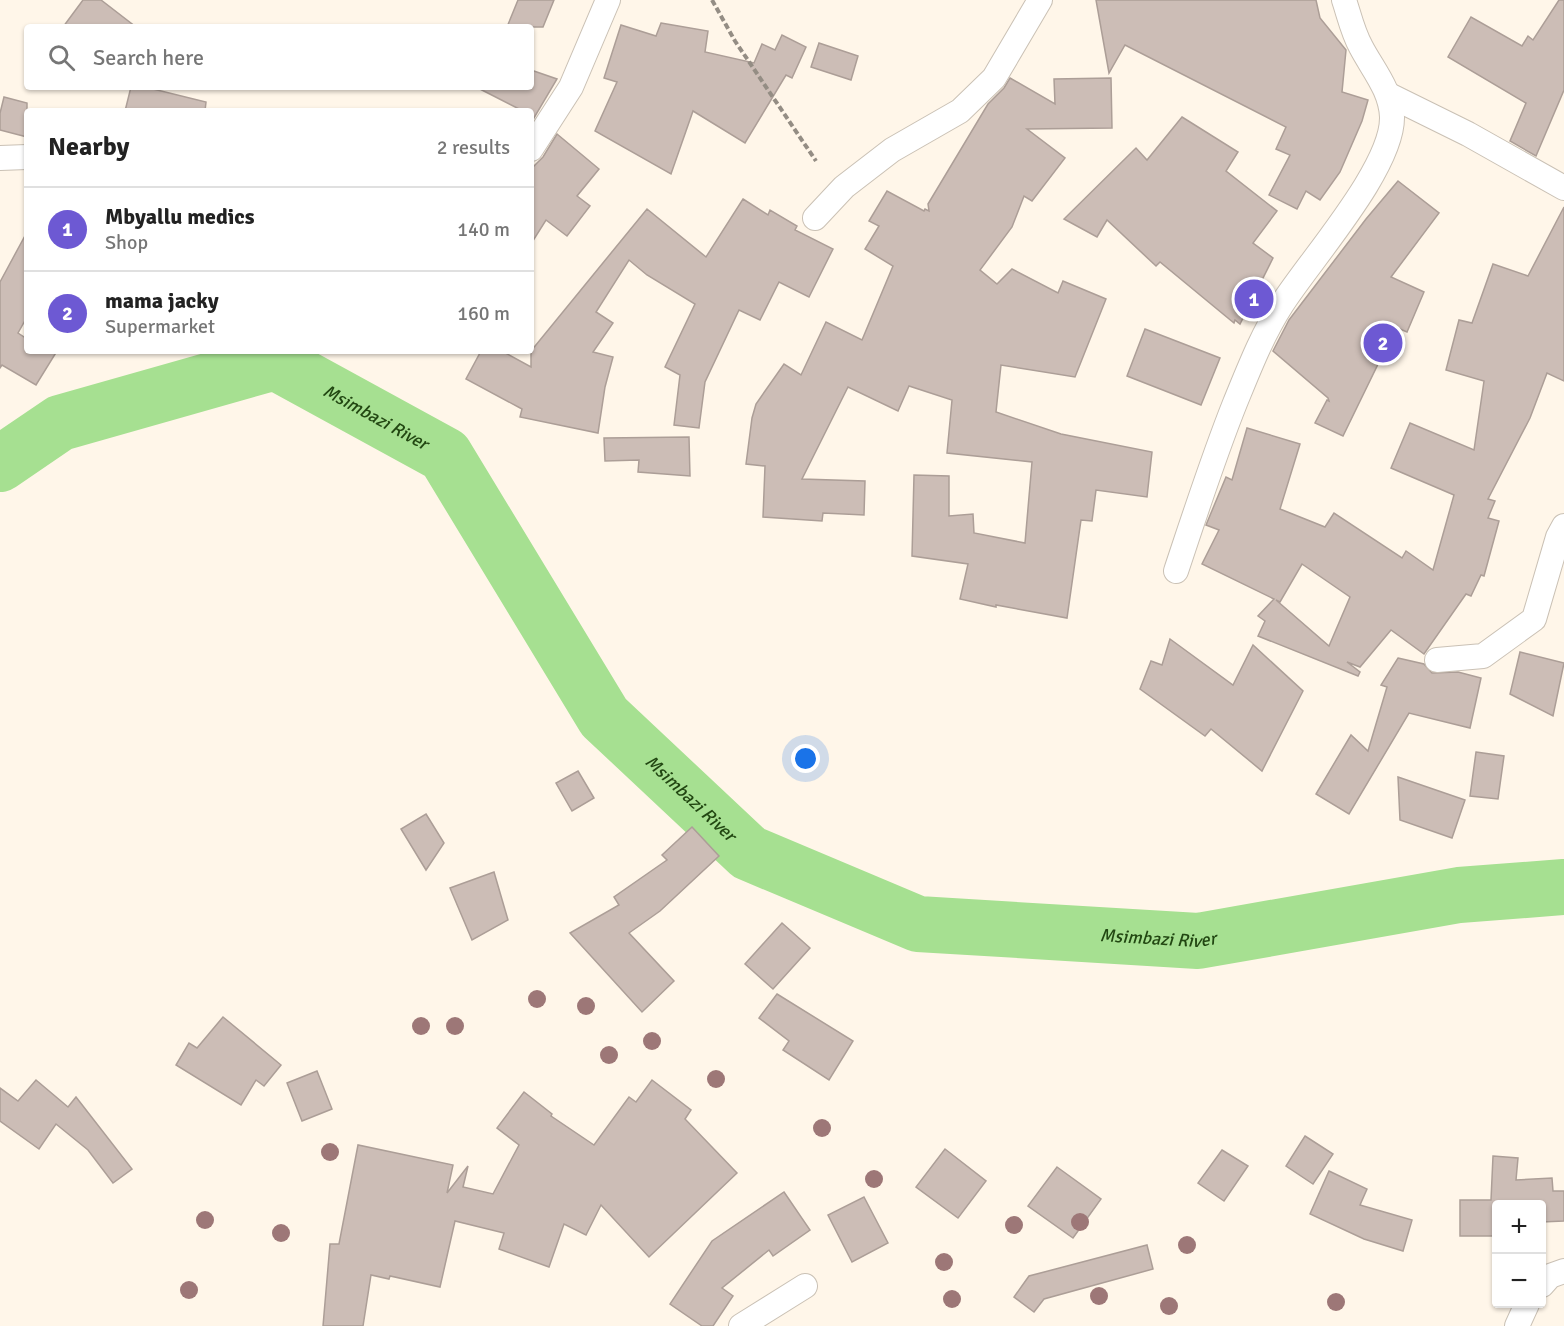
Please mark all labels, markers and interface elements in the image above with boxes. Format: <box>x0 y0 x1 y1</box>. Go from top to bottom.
search box <box>24 24 534 90</box>
icon: search <box>45 41 78 74</box>
text: Search here <box>93 44 204 71</box>
text: Nearby <box>48 131 129 163</box>
text: 2 results <box>437 135 510 160</box>
text: Mbyallu medics <box>105 203 255 230</box>
text: 1 <box>62 217 73 242</box>
text: 140 m <box>457 217 510 242</box>
text: Shop <box>105 230 148 255</box>
pin: 1 <box>1234 276 1274 322</box>
text: mama jacky <box>105 287 219 314</box>
text: 2 <box>62 301 73 326</box>
text: 160 m <box>457 301 510 326</box>
text: Supermarket <box>105 314 215 339</box>
pin: 2 <box>1364 320 1402 366</box>
water label: Msimbazi River <box>319 380 434 456</box>
your location <box>791 744 820 773</box>
water label: Msimbazi River <box>641 750 742 848</box>
water label: Msimbazi River <box>1099 924 1220 952</box>
map controls <box>1492 1200 1546 1308</box>
button: + <box>1492 1200 1546 1254</box>
button: − <box>1492 1254 1546 1308</box>

